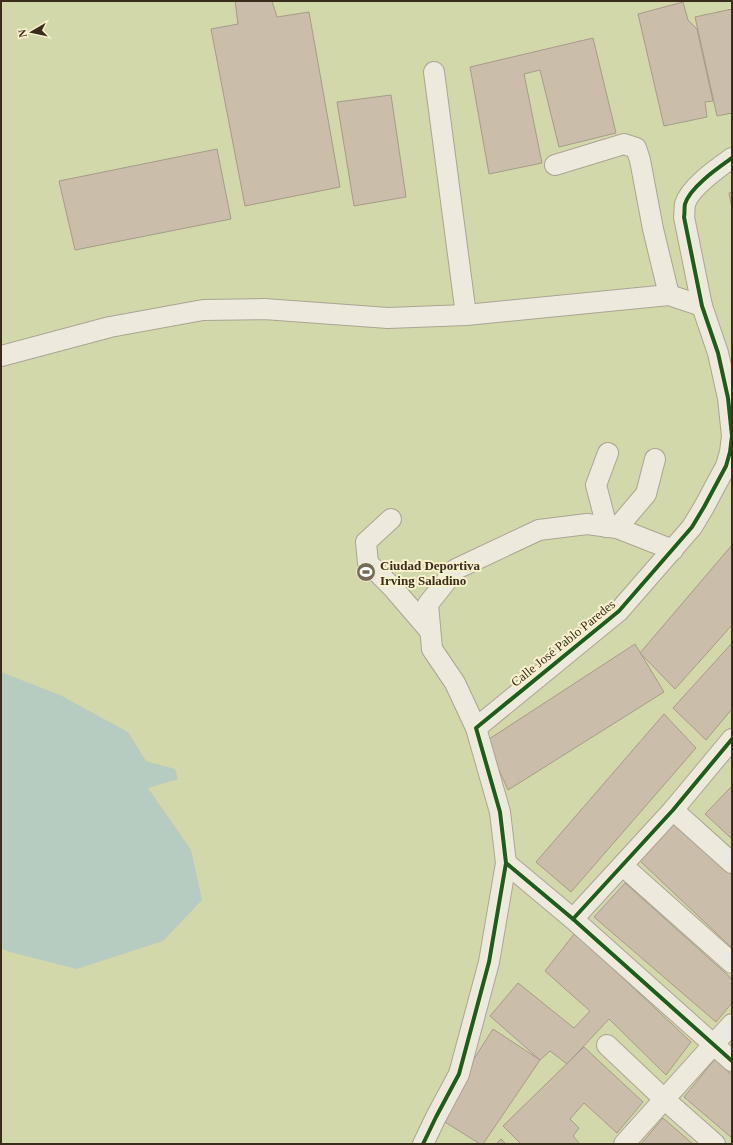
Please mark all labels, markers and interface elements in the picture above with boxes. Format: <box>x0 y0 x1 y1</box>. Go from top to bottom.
north arrow <box>12 12 52 52</box>
text: N <box>16 29 29 38</box>
place label: Ciudad Deportiva Irving Saladino <box>380 558 481 588</box>
sports icon: Ciudad Deportiva Irving Saladino <box>355 561 377 583</box>
street label: Calle José Pablo Paredes <box>508 596 618 690</box>

